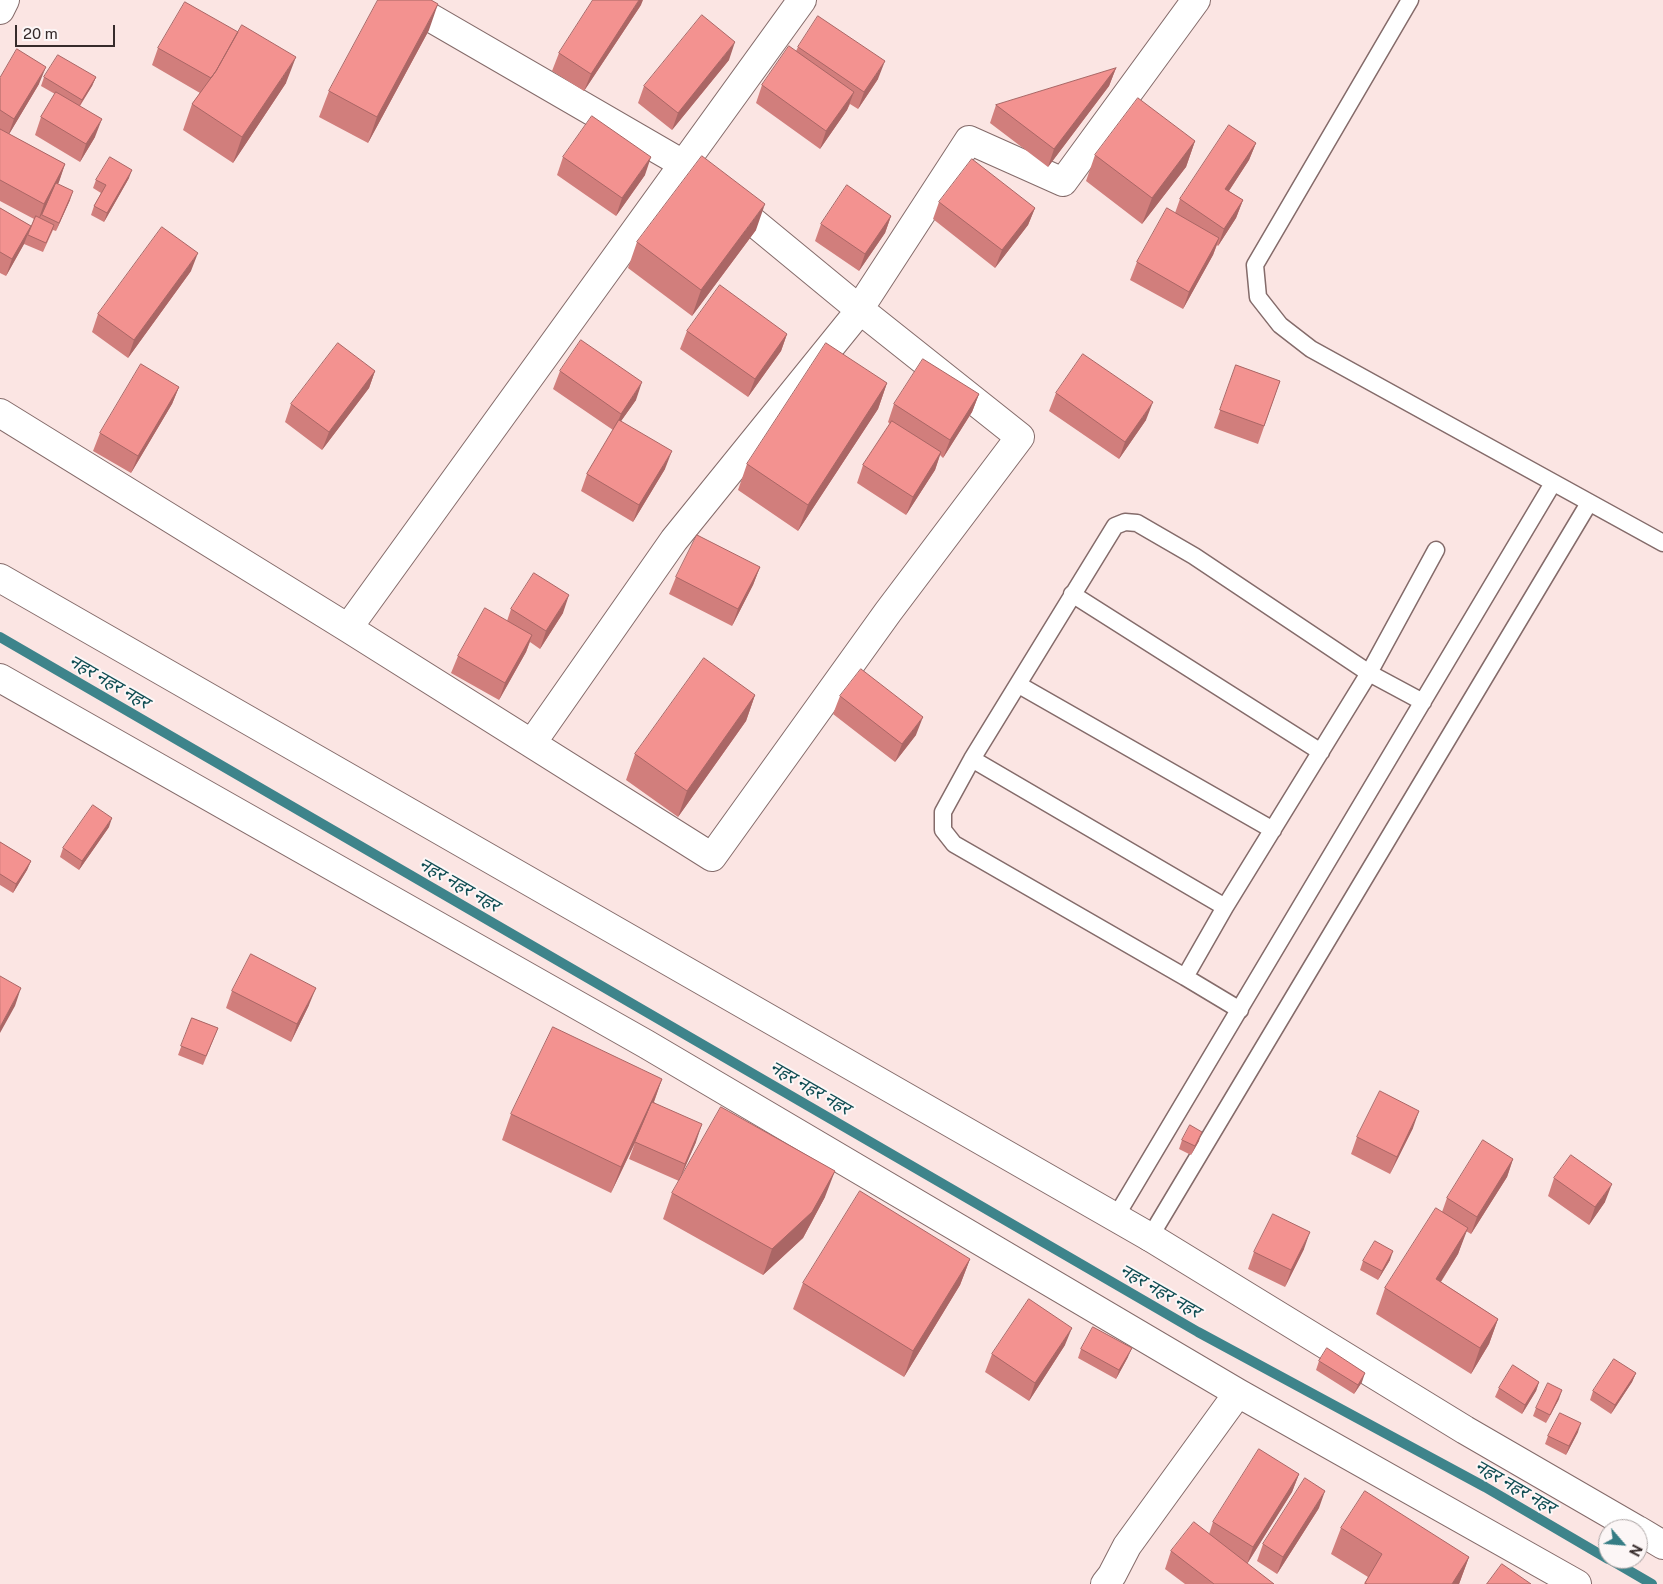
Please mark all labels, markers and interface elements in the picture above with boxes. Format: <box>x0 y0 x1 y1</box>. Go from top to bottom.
scale bar <box>18 15 118 47</box>
text: 20 m <box>23 25 58 42</box>
water label: नहर नहर नहर <box>65 650 153 714</box>
water label: नहर नहर नहर <box>415 853 503 917</box>
water label: नहर नहर नहर <box>766 1056 854 1120</box>
water label: नहर नहर नहर <box>1116 1259 1204 1323</box>
water label: नहर नहर नहर <box>1471 1455 1559 1519</box>
north arrow <box>1598 1519 1648 1569</box>
text: N <box>1626 1542 1645 1559</box>

